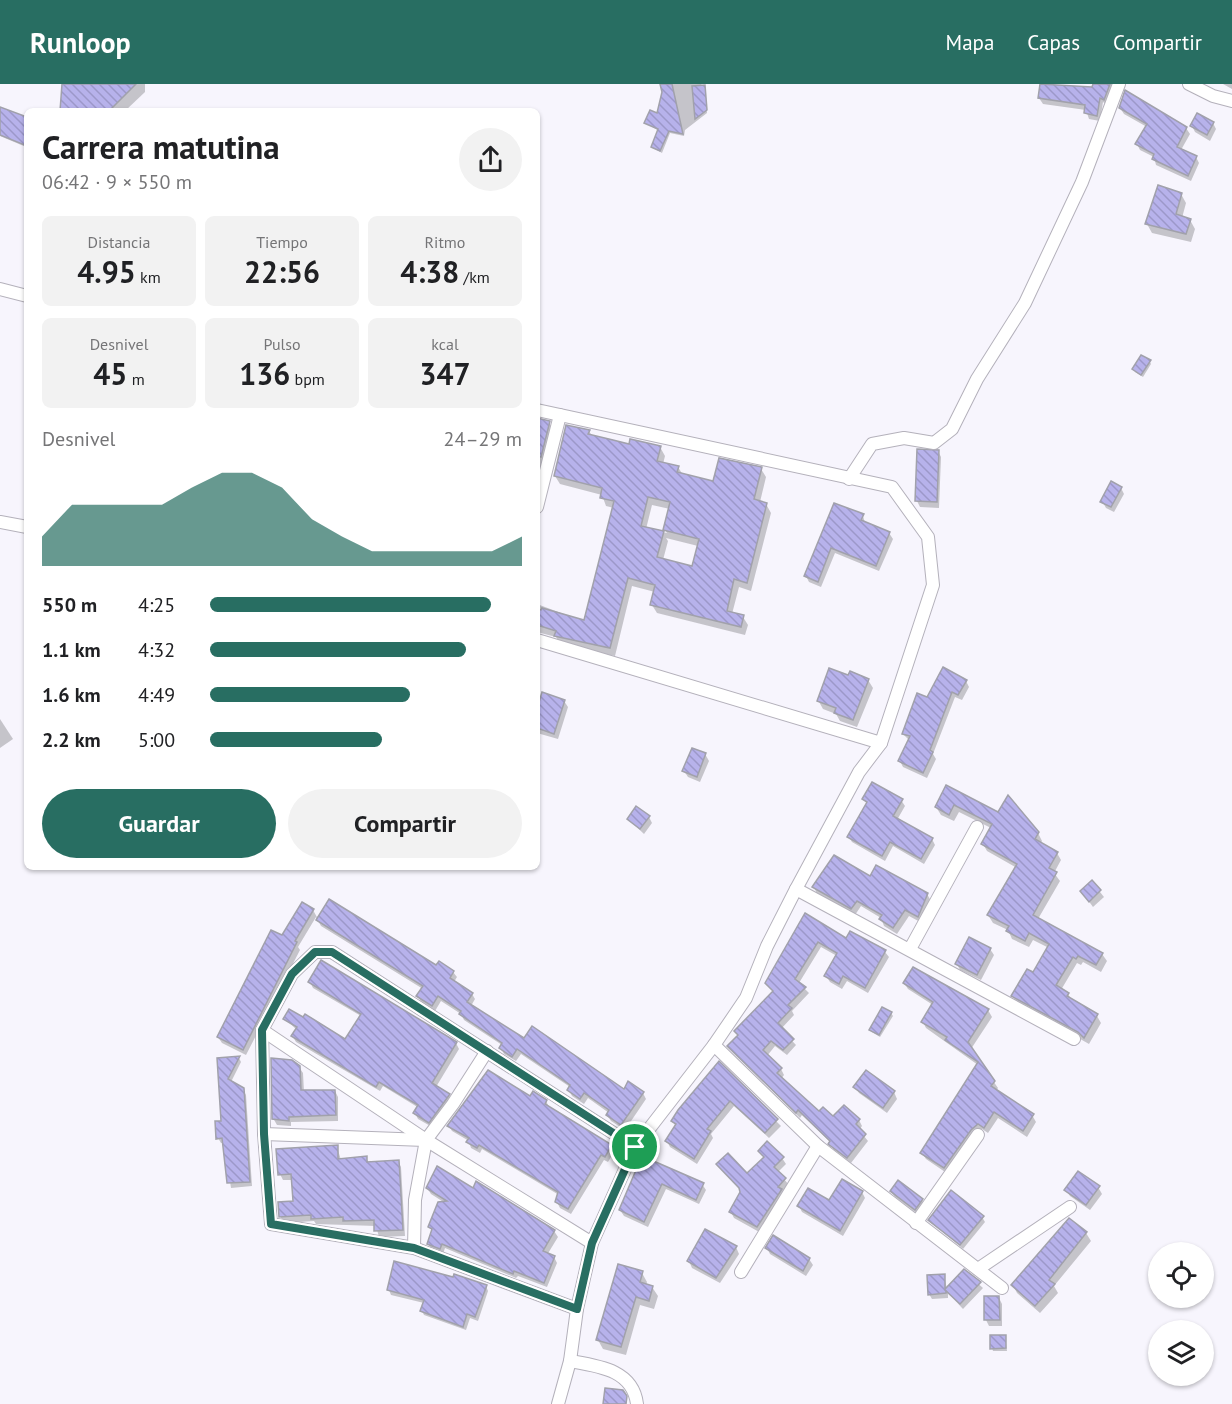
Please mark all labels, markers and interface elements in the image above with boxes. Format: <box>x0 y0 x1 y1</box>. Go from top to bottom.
text: Runloop <box>30 24 131 61</box>
text: Mapa <box>946 29 994 56</box>
text: Capas <box>1027 29 1080 56</box>
text: Compartir <box>1113 29 1202 56</box>
text: Carrera matutina <box>42 125 280 168</box>
button: share <box>459 128 522 191</box>
text: 06:42 · 9 × 550 m <box>42 169 192 195</box>
text: Distancia <box>87 232 151 252</box>
text: Tiempo <box>256 232 308 252</box>
text: Ritmo <box>425 232 465 252</box>
text: 4.95 <box>77 252 136 291</box>
text: 22:56 <box>244 252 320 291</box>
text: 4:38 <box>400 252 459 291</box>
text: km <box>136 267 161 287</box>
text: /km <box>459 267 490 287</box>
text: Desnivel <box>90 334 148 354</box>
text: Pulso <box>264 334 301 354</box>
text: kcal <box>431 334 459 354</box>
text: 45 <box>93 354 127 393</box>
text: 136 <box>239 354 290 393</box>
text: 347 <box>419 354 471 393</box>
text: m <box>127 369 145 389</box>
text: bpm <box>290 369 325 389</box>
text: Desnivel <box>42 426 115 452</box>
text: 24–29 m <box>444 426 522 452</box>
text: 550 m <box>42 592 97 618</box>
text: 4:25 <box>138 592 175 618</box>
text: 1.1 km <box>42 637 101 663</box>
text: 4:32 <box>138 637 175 663</box>
text: 1.6 km <box>42 682 101 708</box>
text: 4:49 <box>138 682 175 708</box>
text: 2.2 km <box>42 727 101 753</box>
text: 5:00 <box>138 727 175 753</box>
button: Guardar <box>42 789 276 858</box>
button: Compartir <box>288 789 522 858</box>
pin <box>609 1121 660 1172</box>
icon: arrive <box>618 1130 651 1163</box>
map controls <box>1148 1242 1214 1386</box>
button: locate <box>1148 1242 1214 1308</box>
button: layers <box>1148 1320 1214 1386</box>

